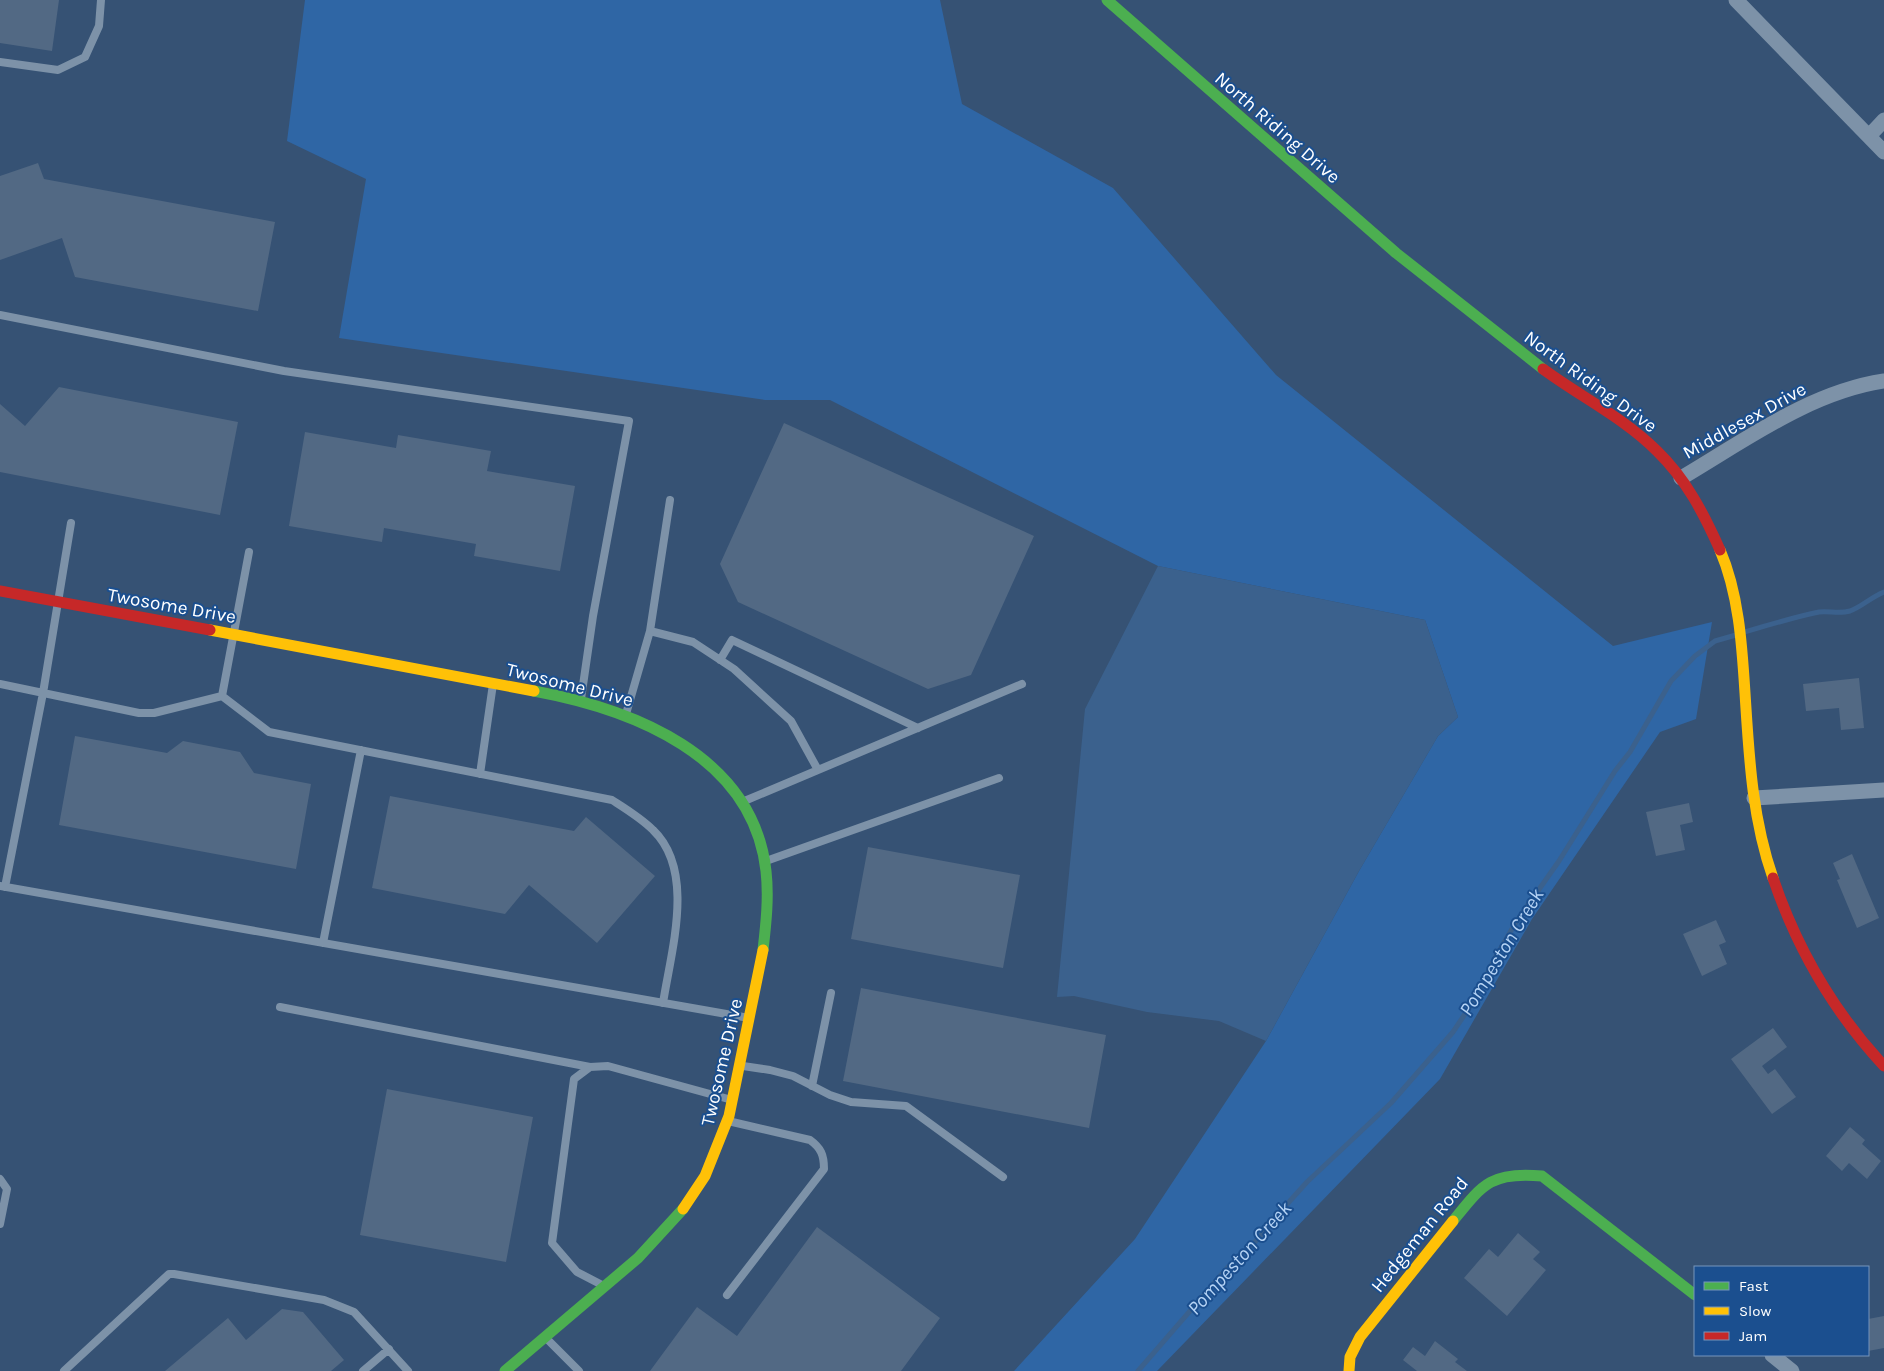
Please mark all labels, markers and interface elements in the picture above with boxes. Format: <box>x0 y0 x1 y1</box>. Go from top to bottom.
street label: North Riding Drive <box>1210 67 1344 188</box>
street label: North Riding Drive <box>1520 326 1661 437</box>
street label: Middlesex Drive <box>1679 378 1810 464</box>
street label: Twosome Drive <box>106 584 238 628</box>
street label: Twosome Drive <box>504 659 635 711</box>
water label: Pompeston Creek <box>1454 884 1549 1020</box>
street label: Twosome Drive <box>697 996 747 1128</box>
street label: Hedgeman Road <box>1366 1172 1473 1297</box>
water label: Pompeston Creek <box>1183 1196 1297 1320</box>
legend <box>1694 1266 1869 1356</box>
text: Fast <box>1739 1277 1769 1295</box>
text: Slow <box>1739 1302 1771 1320</box>
text: Jam <box>1739 1327 1767 1345</box>

